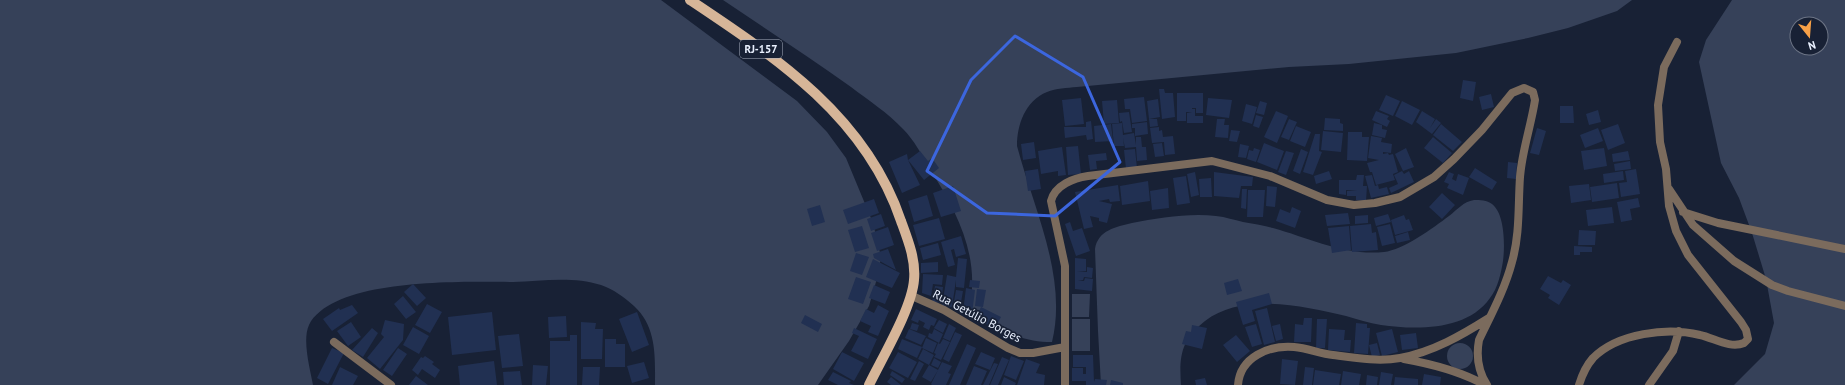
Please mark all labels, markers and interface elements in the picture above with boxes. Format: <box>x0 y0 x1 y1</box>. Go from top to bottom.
north arrow <box>1789 16 1829 56</box>
text: N <box>1806 38 1817 53</box>
road number: RJ-157 <box>740 40 782 58</box>
street label: Rua Getúlio Borges <box>930 286 1024 345</box>

